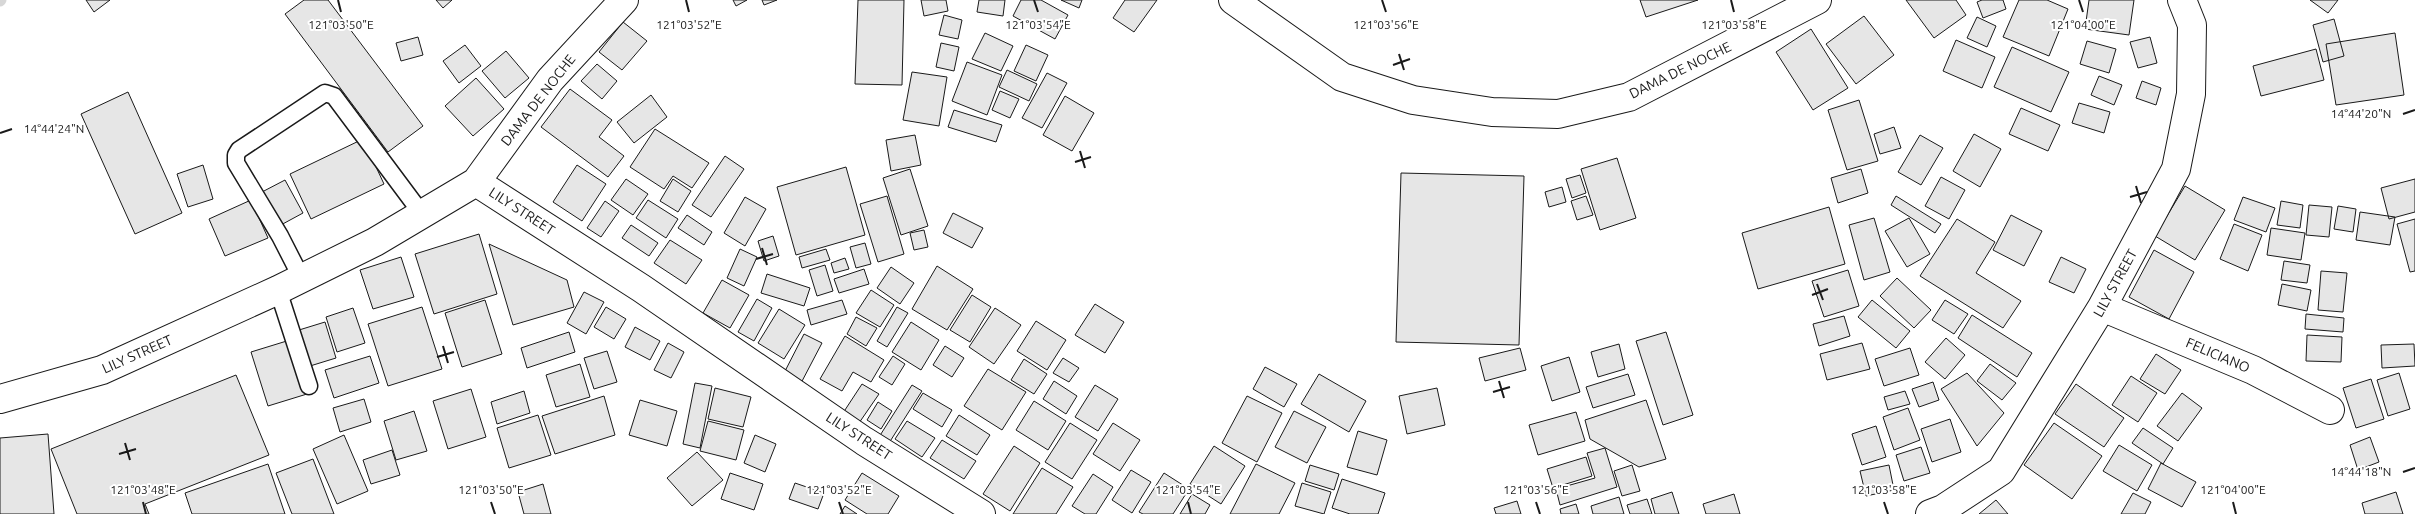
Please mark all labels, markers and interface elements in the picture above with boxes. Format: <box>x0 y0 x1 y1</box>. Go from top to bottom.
text: 121°03'50"E <box>308 18 374 31</box>
text: 121°03'52"E <box>656 18 722 31</box>
text: 121°03'54"E <box>1005 18 1071 31</box>
text: 121°03'56"E <box>1353 18 1419 31</box>
text: 121°03'58"E <box>1701 18 1767 31</box>
text: 121°04'00"E <box>2050 18 2116 31</box>
street label: DAMA DE NOCHE <box>1626 38 1734 102</box>
street label: DAMA DE NOCHE <box>497 51 579 149</box>
text: 14°44'20"N <box>2331 107 2391 120</box>
text: 14°44'24"N <box>24 122 84 135</box>
street label: LILY STREET <box>486 184 558 238</box>
street label: LILY STREET <box>2090 246 2140 320</box>
street label: LILY STREET <box>99 331 175 377</box>
street label: FELICIANO <box>2184 334 2253 376</box>
street label: LILY STREET <box>823 409 895 463</box>
text: 14°44'18"N <box>2331 465 2391 478</box>
text: 121°03'48"E <box>110 483 176 496</box>
text: 121°03'50"E <box>458 483 524 496</box>
text: 121°03'52"E <box>806 483 872 496</box>
text: 121°03'54"E <box>1155 483 1221 496</box>
text: 121°03'56"E <box>1503 483 1569 496</box>
text: 121°03'58"E <box>1851 483 1917 496</box>
text: 121°04'00"E <box>2200 483 2266 496</box>

